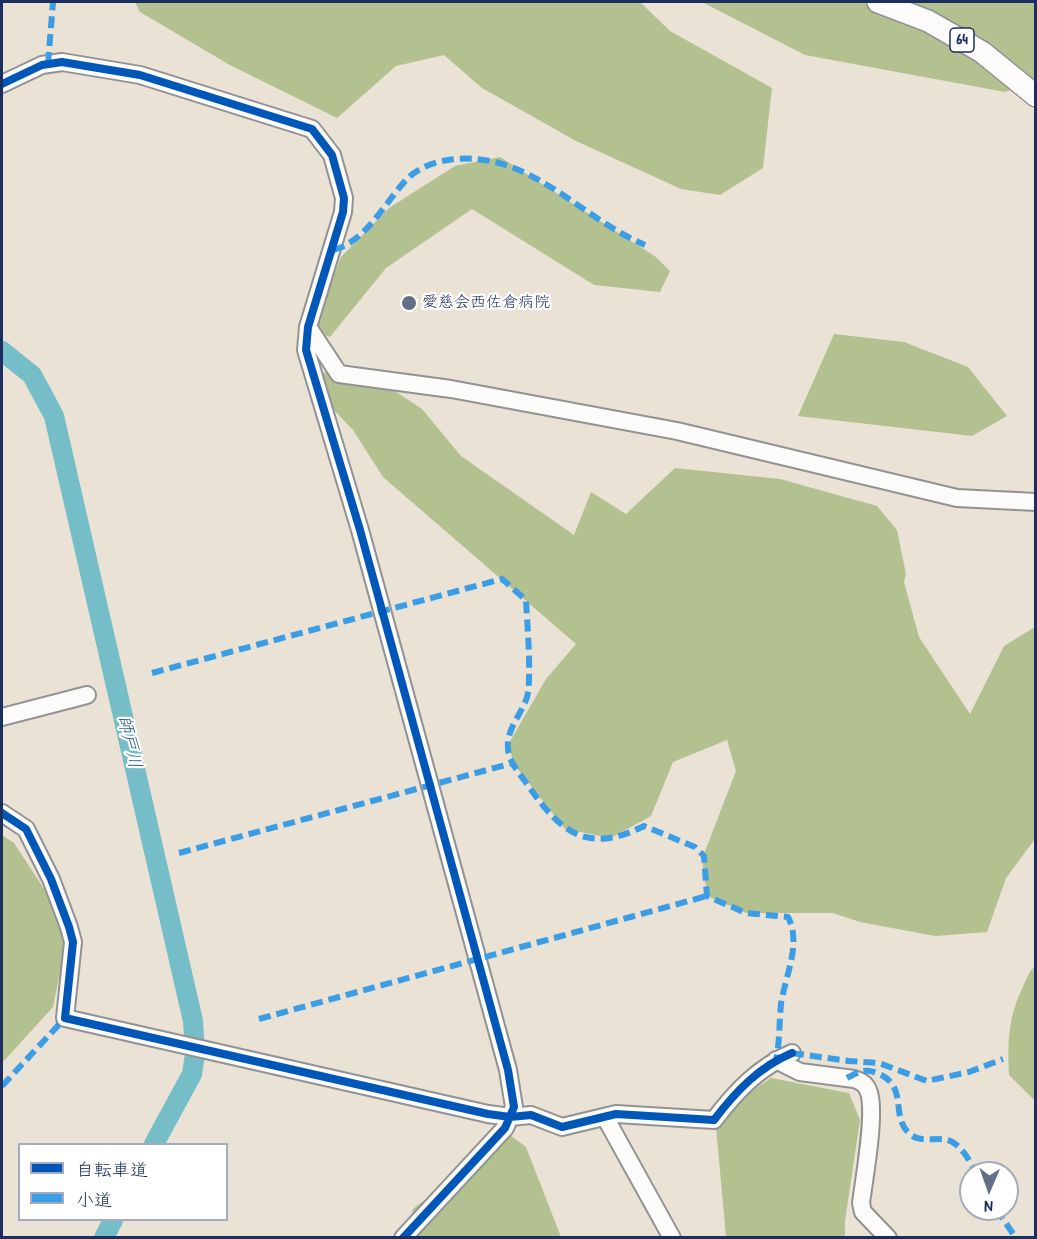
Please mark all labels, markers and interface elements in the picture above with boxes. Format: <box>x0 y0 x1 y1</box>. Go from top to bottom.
road number: 64 <box>950 28 974 52</box>
place label: 愛慈会西佐倉病院 <box>422 293 550 313</box>
marker: 愛慈会西佐倉病院 <box>400 294 418 312</box>
water label: 師戸川 <box>112 713 146 771</box>
legend <box>18 1143 228 1221</box>
text: 自転車道 <box>76 1157 148 1182</box>
north arrow <box>959 1161 1019 1221</box>
text: 小道 <box>76 1187 112 1212</box>
text: N <box>984 1196 993 1218</box>

